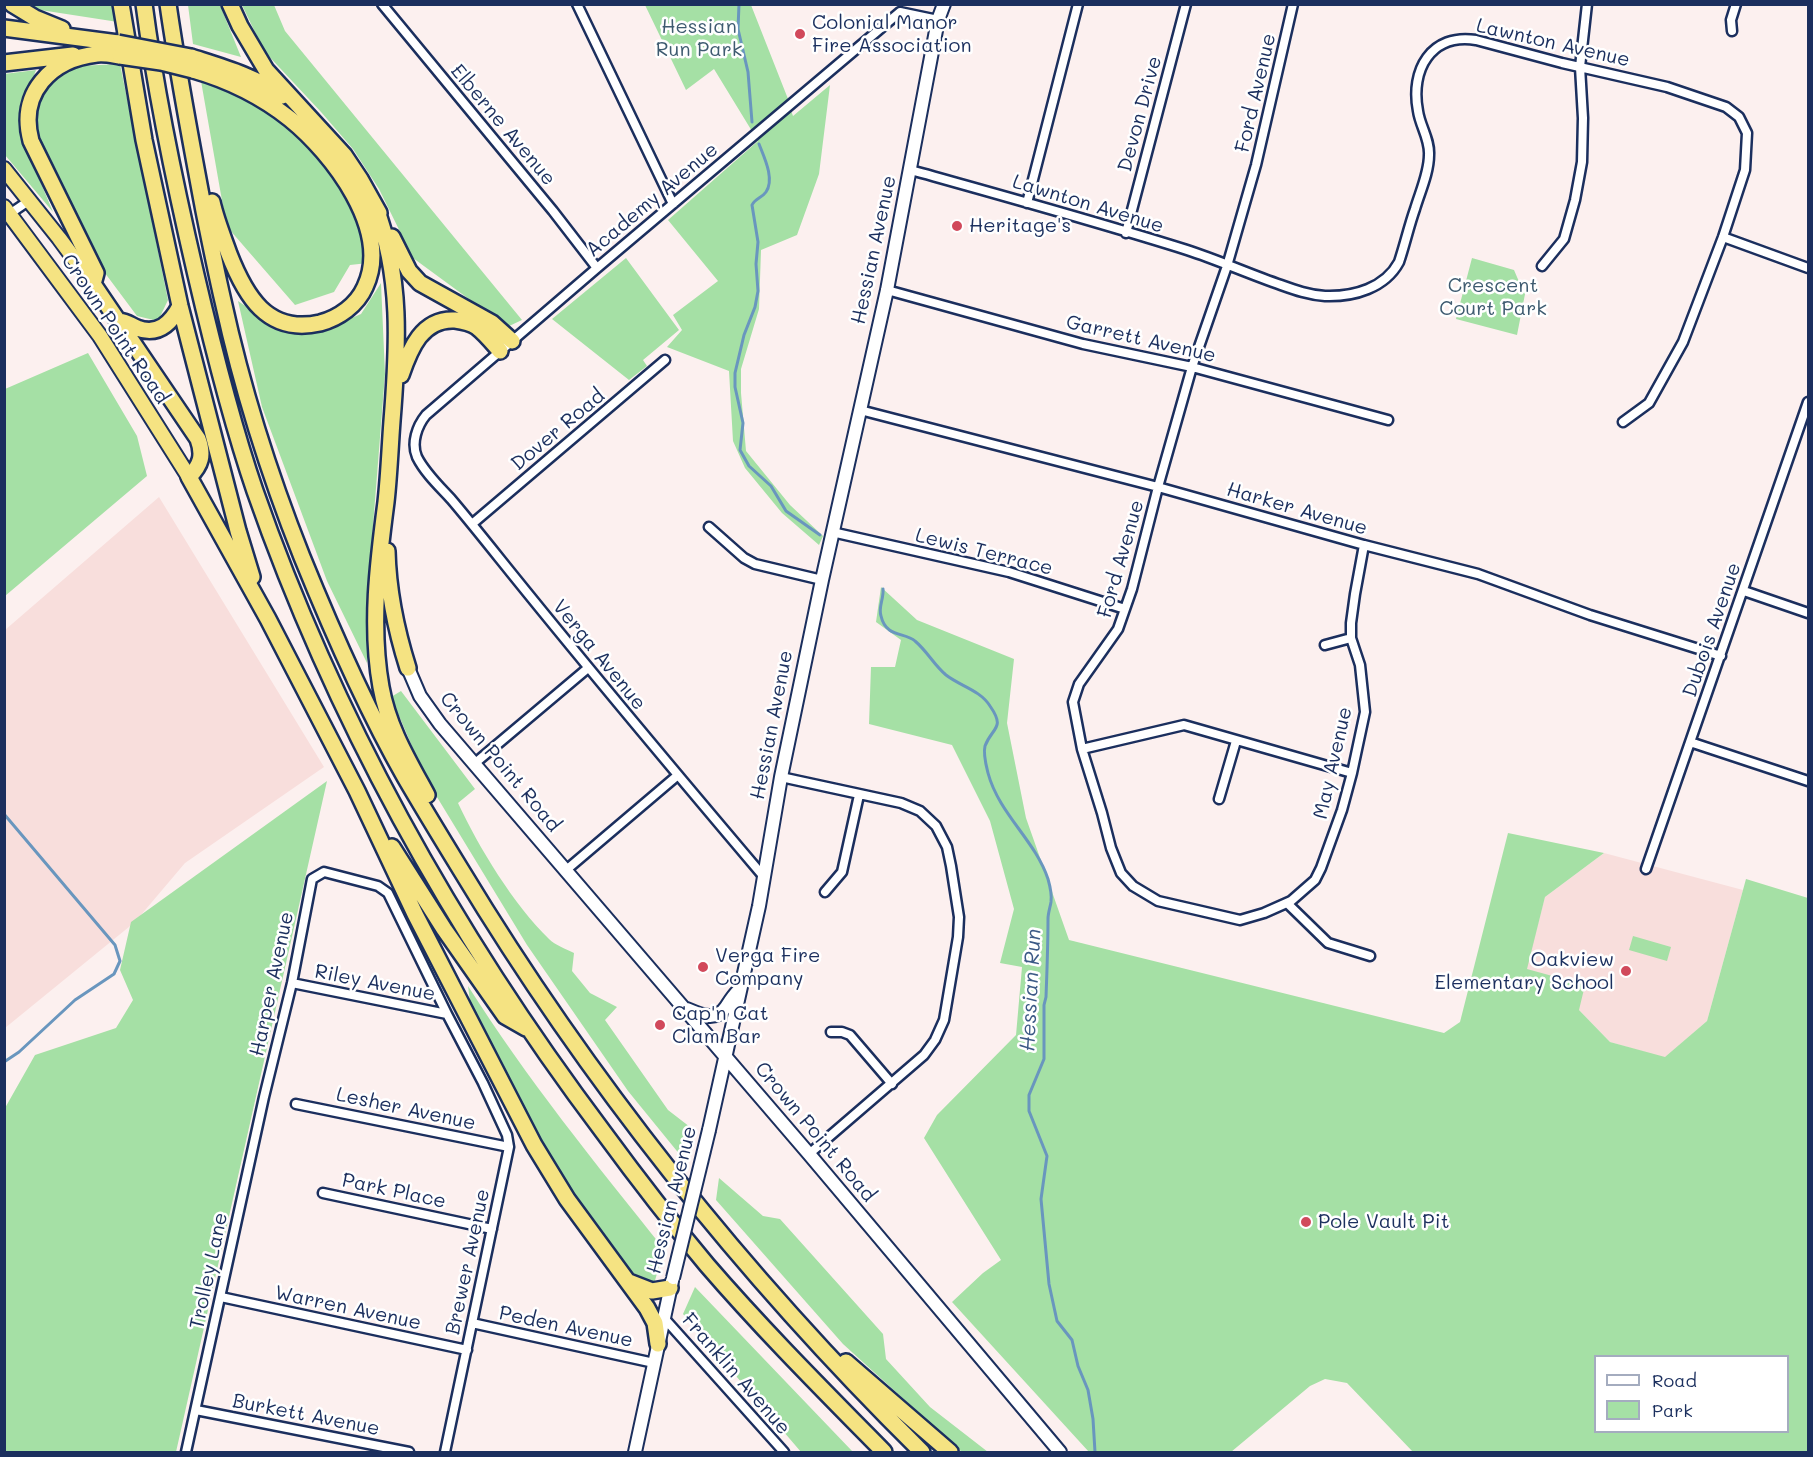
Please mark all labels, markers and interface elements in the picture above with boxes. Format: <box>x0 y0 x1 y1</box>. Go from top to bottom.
place label: Colonial Manor Fire Association <box>812 11 971 58</box>
street label: Lawnton Avenue <box>1474 14 1632 72</box>
park label: Hessian Run Park <box>656 15 742 62</box>
marker: Colonial Manor Fire Association <box>793 27 807 41</box>
street label: Ford Avenue <box>1231 31 1281 155</box>
street label: Devon Drive <box>1113 53 1167 175</box>
street label: Elberne Avenue <box>445 60 561 190</box>
street label: Academy Avenue <box>581 138 723 262</box>
street label: Lawnton Avenue <box>1009 170 1167 238</box>
street label: Hessian Avenue <box>847 173 901 327</box>
place label: Heritage's <box>969 214 1071 238</box>
marker: Heritage's <box>950 219 964 233</box>
street label: Crown Point Road <box>56 250 174 408</box>
park label: Crescent Court Park <box>1439 274 1547 321</box>
street label: Garrett Avenue <box>1064 310 1218 368</box>
street label: Dover Road <box>506 384 610 476</box>
street label: Harker Avenue <box>1224 477 1370 541</box>
street label: Ford Avenue <box>1093 497 1149 621</box>
street label: Lewis Terrace <box>913 523 1055 581</box>
street label: Dubois Avenue <box>1678 560 1746 700</box>
street label: Verga Avenue <box>547 595 651 715</box>
street label: Hessian Avenue <box>746 648 798 802</box>
street label: Crown Point Road <box>434 687 566 837</box>
street label: May Avenue <box>1308 705 1358 821</box>
street label: Harper Avenue <box>245 910 299 1058</box>
water label: Hessian Run <box>1015 928 1047 1052</box>
place label: Verga Fire Company <box>715 944 820 991</box>
place label: Oakview Elementary School <box>1435 948 1614 995</box>
street label: Riley Avenue <box>313 960 437 1006</box>
marker: Verga Fire Company <box>696 960 710 974</box>
marker: Oakview Elementary School <box>1619 964 1633 978</box>
place label: Cap'n Cat Clam Bar <box>672 1002 769 1049</box>
marker: Cap'n Cat Clam Bar <box>653 1018 667 1032</box>
street label: Crown Point Road <box>749 1057 881 1207</box>
street label: Lesher Avenue <box>334 1083 478 1135</box>
street label: Hessian Avenue <box>642 1124 702 1276</box>
street label: Park Place <box>340 1168 448 1214</box>
street label: Brewer Avenue <box>441 1187 495 1337</box>
street label: Trolley Lane <box>185 1210 233 1332</box>
place label: Pole Vault Pit <box>1318 1210 1449 1234</box>
marker: Pole Vault Pit <box>1299 1215 1313 1229</box>
street label: Warren Avenue <box>273 1281 423 1335</box>
street label: Peden Avenue <box>497 1301 635 1353</box>
street label: Franklin Avenue <box>677 1308 795 1440</box>
legend <box>1594 1355 1789 1433</box>
text: Road <box>1652 1368 1697 1392</box>
street label: Burkett Avenue <box>230 1389 382 1441</box>
text: Park <box>1652 1398 1693 1422</box>

